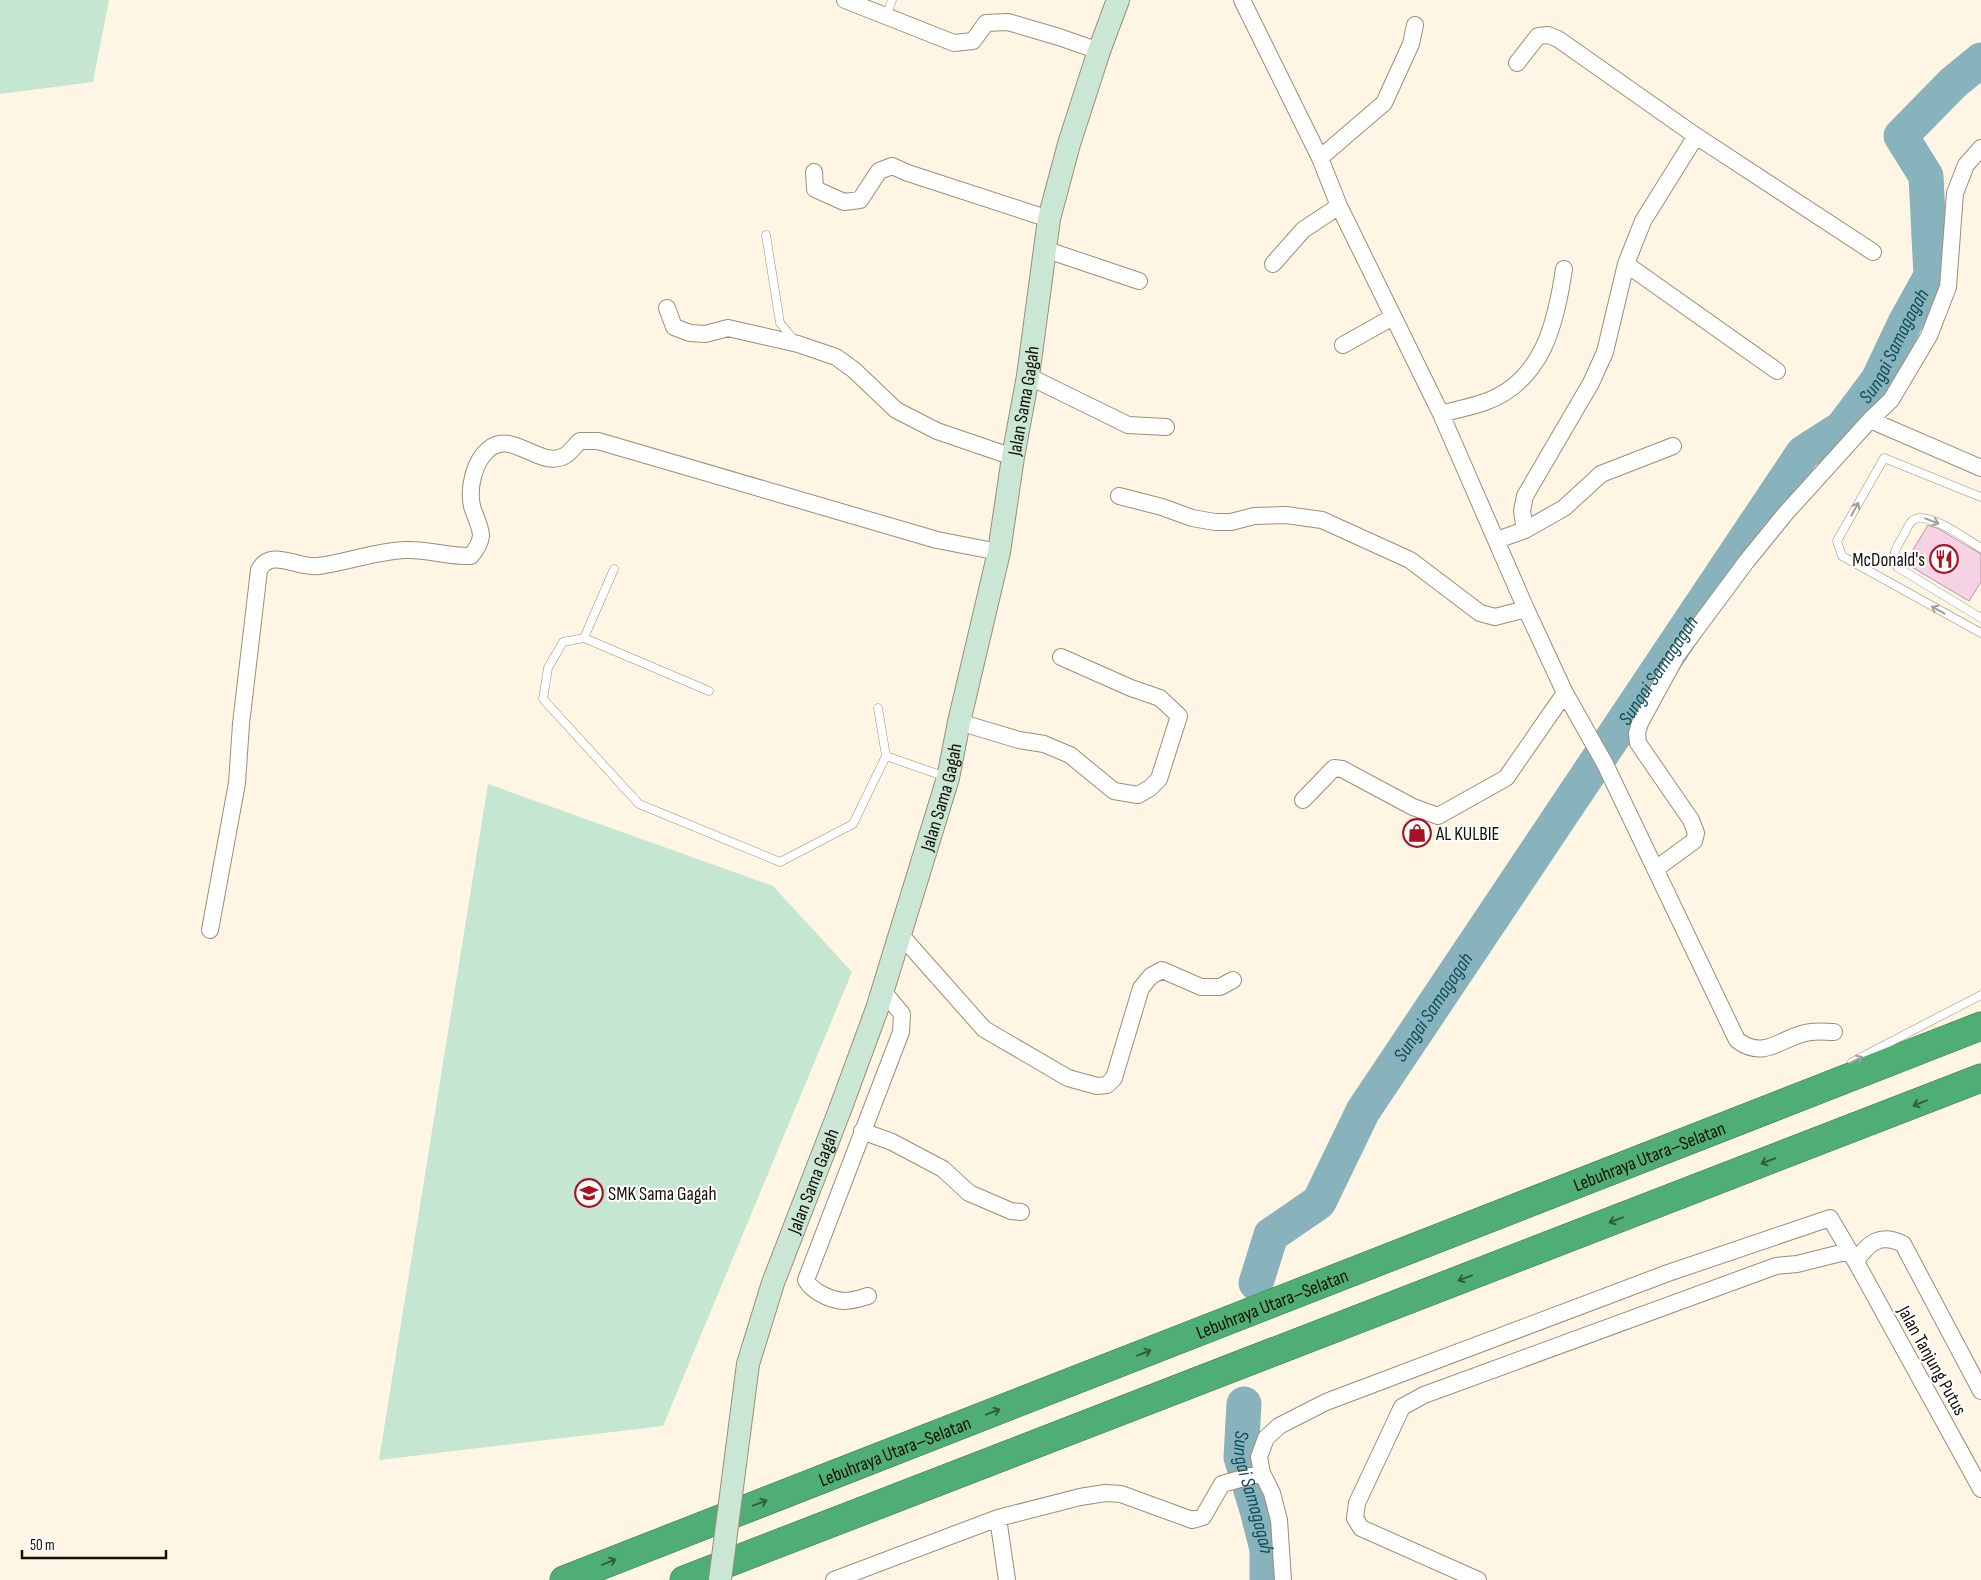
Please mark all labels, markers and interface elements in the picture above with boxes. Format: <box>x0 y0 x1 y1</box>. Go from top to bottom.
water label: Sungai Samagagah <box>1854 285 1935 408</box>
street label: Jalan Sama Gagah <box>1003 345 1045 459</box>
one-way arrow <box>1851 502 1861 517</box>
one-way arrow <box>1924 517 1939 526</box>
restaurant icon: McDonald's <box>1929 544 1959 574</box>
place label: McDonald's <box>1852 549 1925 572</box>
one-way arrow <box>1932 604 1946 614</box>
water label: Sungai Samagagah <box>1614 612 1704 730</box>
street label: Jalan Sama Gagah <box>916 741 968 855</box>
shop icon: AL KULBIE <box>1402 818 1432 848</box>
place label: AL KULBIE <box>1435 823 1499 846</box>
water label: Sungai Samagagah <box>1389 948 1479 1066</box>
one-way arrow <box>1848 1055 1863 1065</box>
one-way arrow <box>1912 1099 1928 1108</box>
street label: Lebuhraya Utara–Selatan <box>1570 1117 1729 1197</box>
street label: Jalan Sama Gagah <box>783 1126 845 1238</box>
one-way arrow <box>1761 1157 1776 1166</box>
school or university icon: SMK Sama Gagah <box>574 1178 604 1208</box>
place label: SMK Sama Gagah <box>608 1183 717 1206</box>
one-way arrow <box>1609 1216 1625 1225</box>
street label: Lebuhraya Utara–Selatan <box>1193 1265 1352 1345</box>
one-way arrow <box>1458 1274 1473 1284</box>
street label: Jalan Tanjung Putus <box>1892 1301 1971 1420</box>
one-way arrow <box>1137 1347 1152 1356</box>
one-way arrow <box>985 1406 1000 1416</box>
street label: Lebuhraya Utara–Selatan <box>816 1412 975 1492</box>
water label: Sungai Samagagah <box>1228 1430 1278 1553</box>
one-way arrow <box>752 1497 767 1507</box>
scale bar <box>22 1528 166 1560</box>
text: 50 m <box>30 1536 55 1555</box>
one-way arrow <box>601 1557 616 1566</box>

